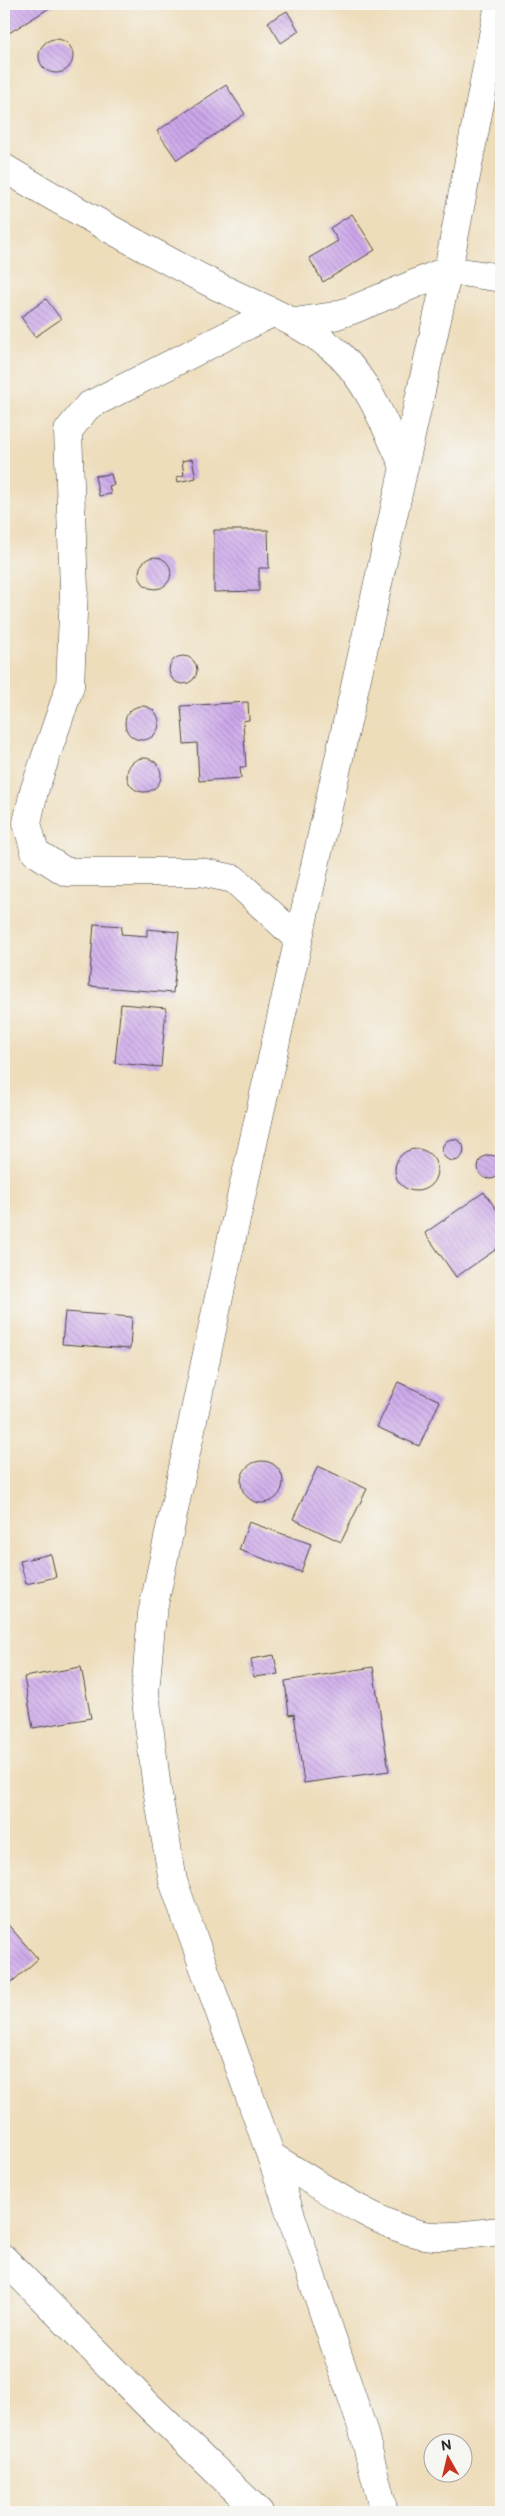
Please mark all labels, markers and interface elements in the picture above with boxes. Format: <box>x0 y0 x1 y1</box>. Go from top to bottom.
north arrow <box>422 2434 472 2484</box>
text: N <box>440 2436 453 2455</box>

